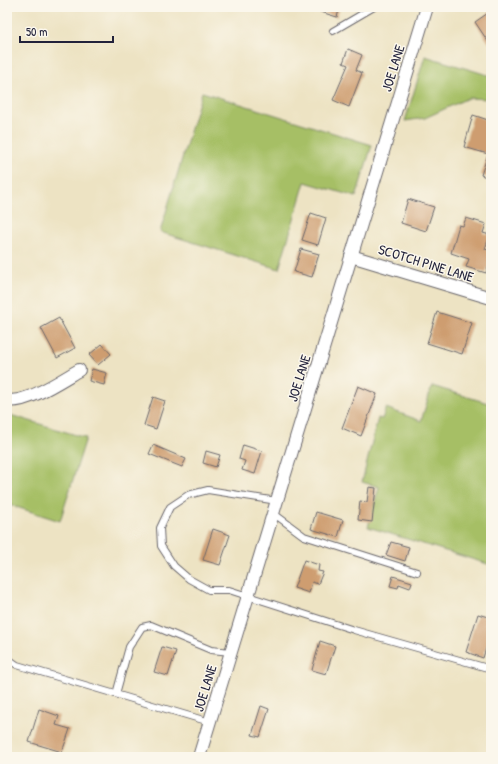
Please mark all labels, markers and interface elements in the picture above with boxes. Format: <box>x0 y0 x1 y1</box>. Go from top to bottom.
scale bar <box>20 18 113 44</box>
text: 50 m <box>26 23 47 40</box>
street label: JOE LANE <box>376 42 409 94</box>
street label: SCOTCH PINE LANE <box>376 239 476 286</box>
street label: JOE LANE <box>282 352 315 404</box>
street label: JOE LANE <box>188 662 221 714</box>

